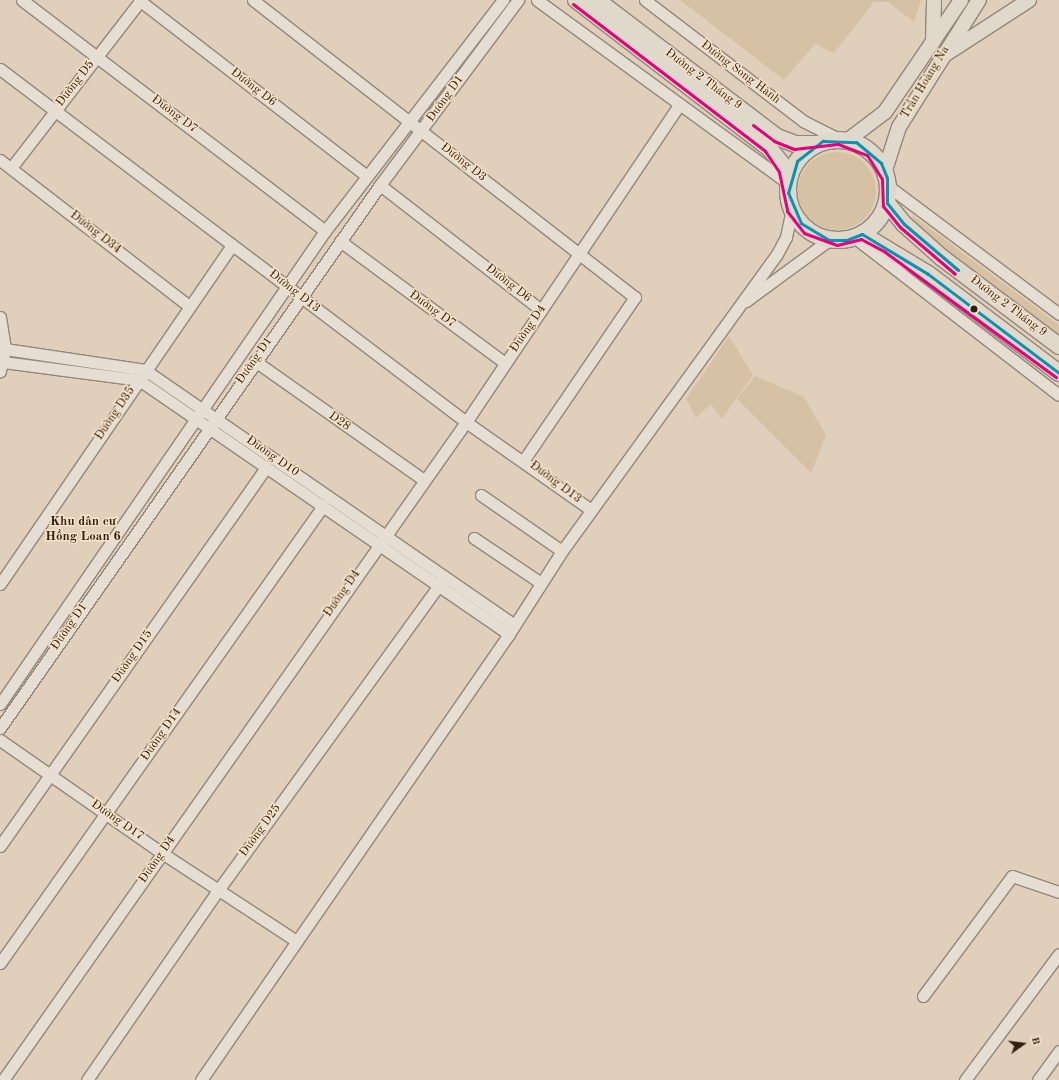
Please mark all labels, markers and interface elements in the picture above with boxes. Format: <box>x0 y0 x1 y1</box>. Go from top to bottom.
street label: Đường Song Hành <box>697 38 783 108</box>
street label: Trần Hoàng Na <box>899 44 953 122</box>
street label: Đường 2 Tháng 9 <box>662 46 744 114</box>
street label: Đường D5 <box>54 58 98 110</box>
street label: Đường D6 <box>227 66 279 110</box>
street label: Đường D1 <box>424 73 468 125</box>
street label: Đường D7 <box>148 93 200 137</box>
street label: Đường D3 <box>437 141 489 185</box>
street label: Đường D34 <box>66 208 124 258</box>
street label: Đường D6 <box>482 262 534 306</box>
street label: Đường D13 <box>265 267 323 317</box>
street label: Đường 2 Tháng 9 <box>967 273 1049 341</box>
street label: Đường D7 <box>406 288 458 332</box>
street label: Đường D4 <box>508 303 550 355</box>
unlabelled marker <box>969 304 979 314</box>
street label: Đường D1 <box>234 335 276 387</box>
street label: Đường D35 <box>93 385 139 443</box>
street label: D28 <box>325 409 353 435</box>
street label: Đường D10 <box>243 434 301 480</box>
street label: Đường D13 <box>526 459 584 507</box>
district label: Khu dân cư Hồng Loan 6 <box>45 515 121 546</box>
street label: Đường D4 <box>322 568 364 620</box>
street label: Đường D1 <box>49 601 91 653</box>
street label: Đường D15 <box>110 628 156 686</box>
street label: Đường D14 <box>139 706 185 764</box>
street label: Đường D17 <box>88 798 146 844</box>
street label: Đường D25 <box>237 802 285 860</box>
street label: Đường D4 <box>137 834 179 886</box>
north arrow <box>1003 1024 1043 1064</box>
text: B <box>1029 1036 1041 1046</box>

